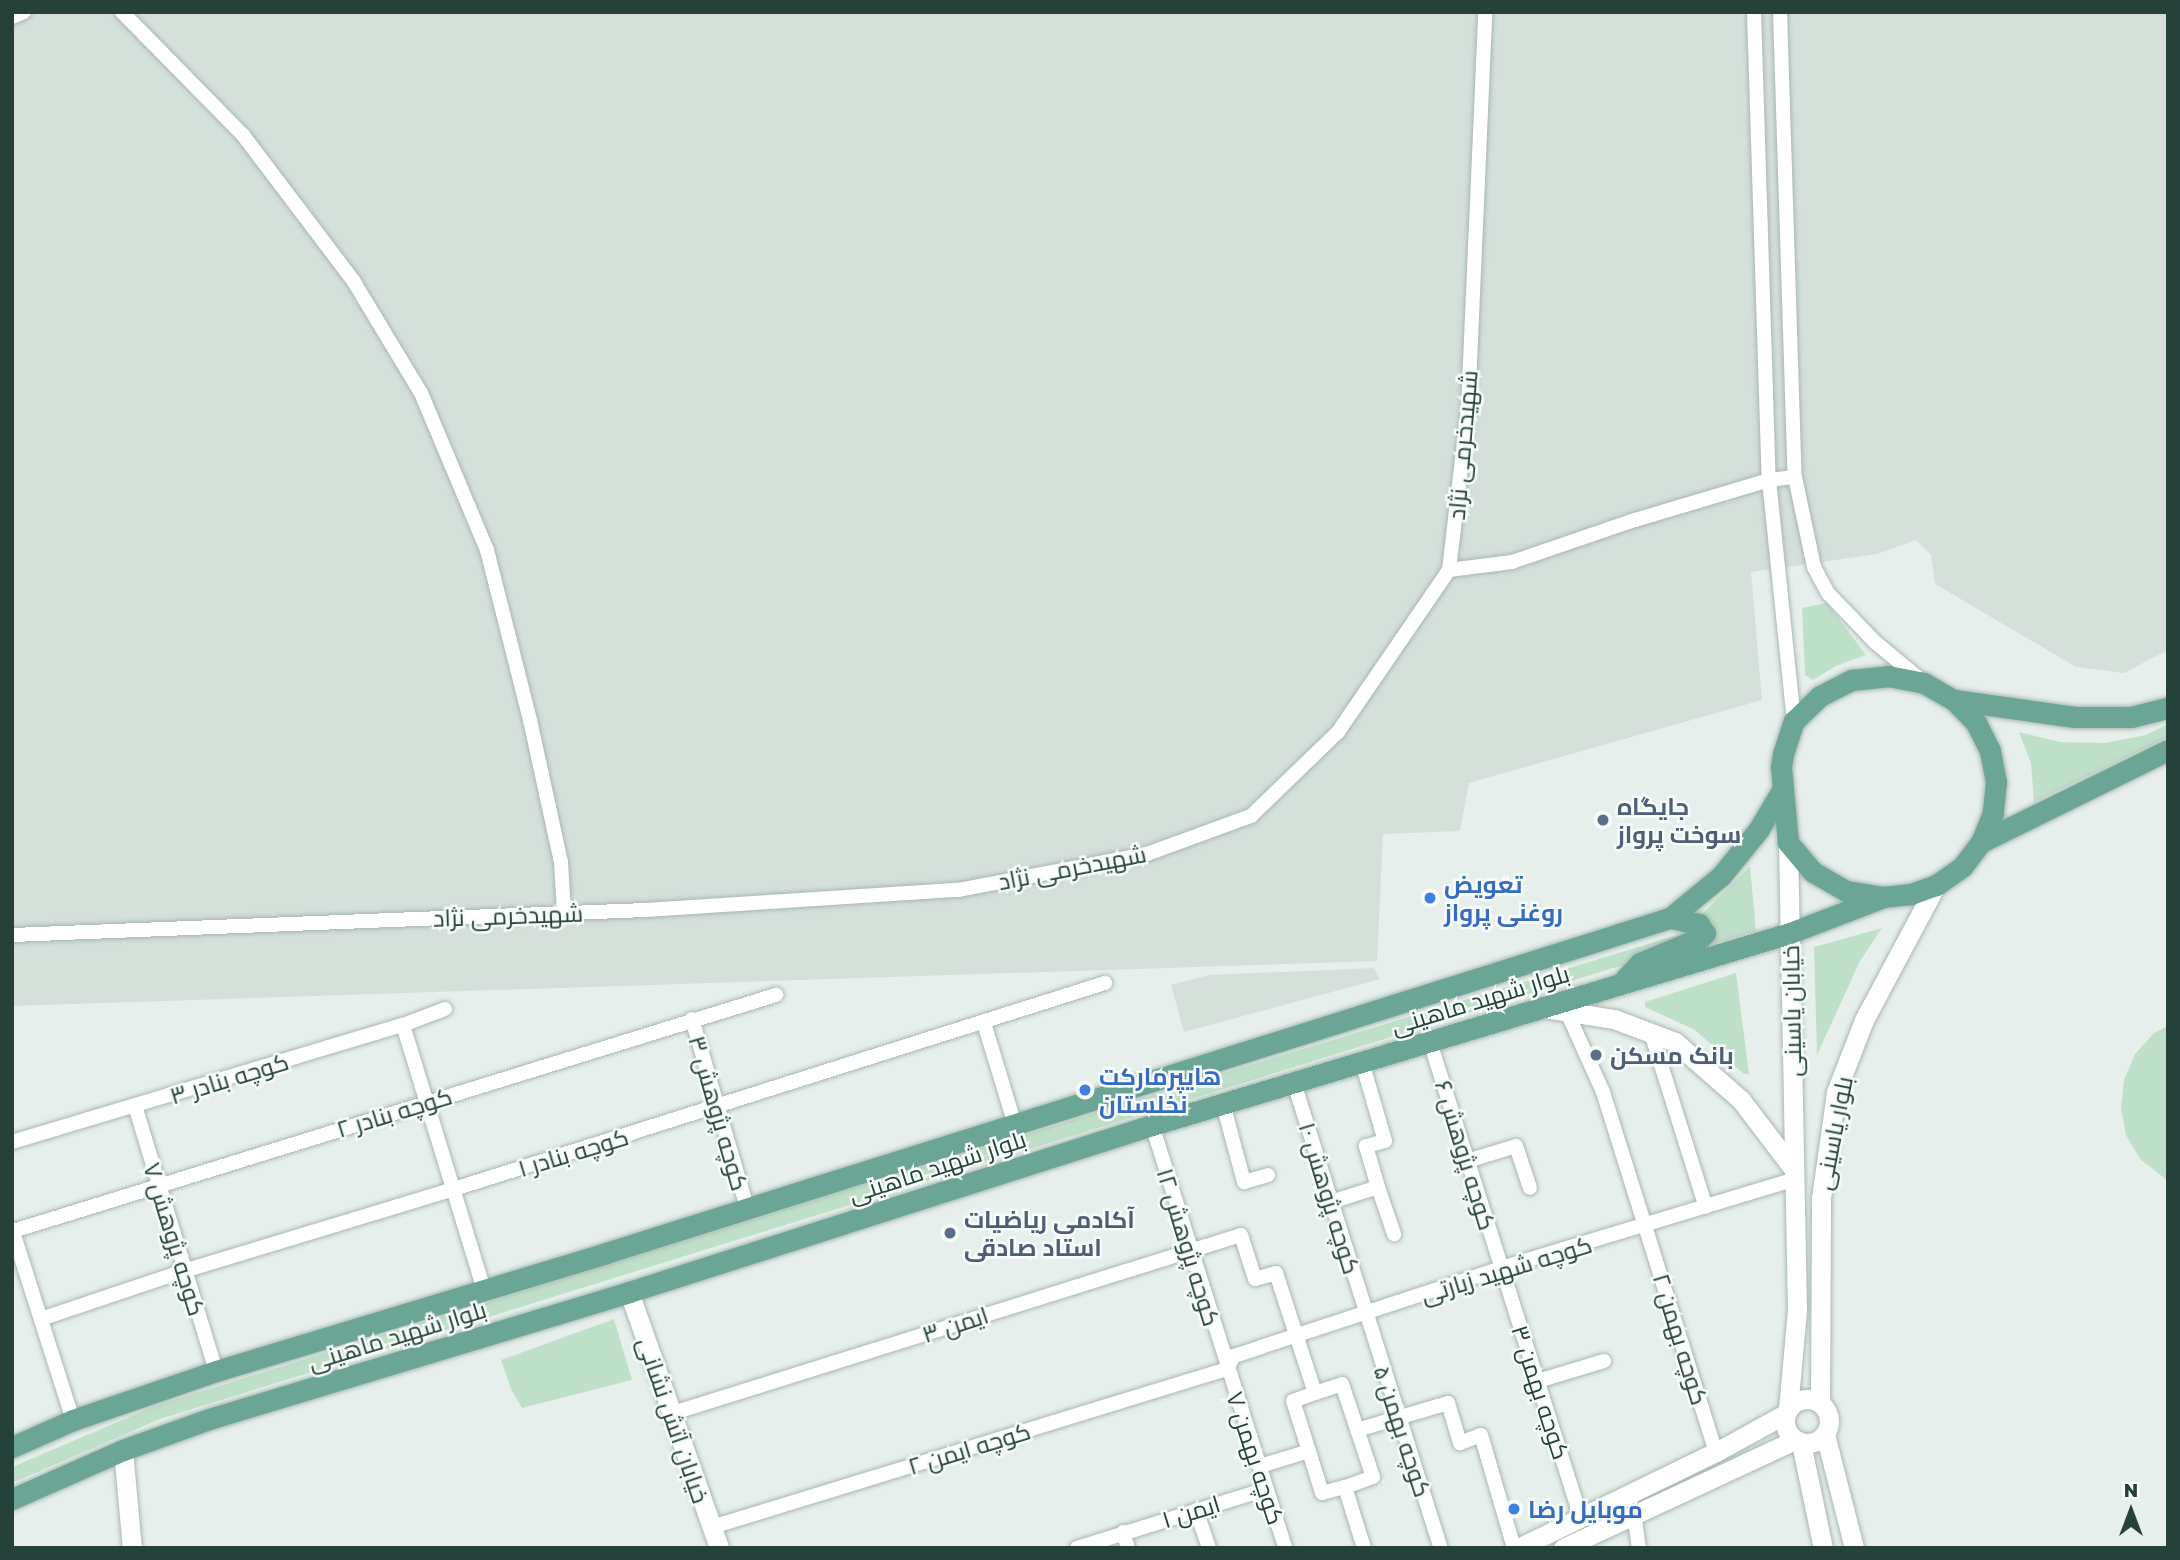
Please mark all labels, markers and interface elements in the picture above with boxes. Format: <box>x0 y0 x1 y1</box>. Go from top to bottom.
street label: شهیدخرمی نژاد <box>1441 369 1483 521</box>
place label: جایگاه سوخت پرواز <box>1617 792 1741 848</box>
marker: جایگاه سوخت پرواز <box>1595 812 1611 828</box>
street label: شهیدخرمی نژاد <box>995 839 1149 895</box>
place label: تعویض روغنی پرواز <box>1444 870 1563 926</box>
marker: تعویض روغنی پرواز <box>1422 890 1438 906</box>
street label: شهیدخرمی نژاد <box>432 898 584 932</box>
street label: خیابان یاسینی <box>1775 945 1807 1077</box>
street label: بلوار شهید ماهینی <box>1387 958 1573 1040</box>
street label: کوچه پژوهش ۳ <box>683 1032 755 1194</box>
place label: بانک مسکن <box>1610 1041 1734 1069</box>
street label: کوچه بنادر ۳ <box>166 1046 292 1110</box>
marker: بانک مسکن <box>1588 1047 1604 1063</box>
place label: هایپرمارکت نخلستان <box>1099 1062 1221 1118</box>
street label: بلوار یاسینی <box>1808 1074 1858 1192</box>
street label: کوچه پژوهش ۶ <box>1430 1077 1502 1233</box>
street label: کوچه بنادر ۲ <box>333 1081 455 1143</box>
marker: هایپرمارکت نخلستان <box>1077 1082 1093 1098</box>
street label: کوچه پژوهش ۱۰ <box>1293 1119 1367 1277</box>
street label: کوچه بنادر ۱ <box>514 1122 632 1182</box>
street label: بلوار شهید ماهینی <box>845 1124 1029 1208</box>
street label: کوچه پژوهش ۷ <box>138 1159 212 1319</box>
street label: کوچه پژوهش ۱۲ <box>1151 1164 1227 1330</box>
place label: آکادمی ریاضیات استاد صادقی <box>964 1205 1135 1261</box>
marker: آکادمی ریاضیات استاد صادقی <box>942 1225 958 1241</box>
street label: کوچه شهید زیارتی <box>1417 1229 1595 1309</box>
street label: کوچه بهمن ۲ <box>1647 1270 1715 1408</box>
street label: بلوار شهید ماهینی <box>304 1294 490 1376</box>
street label: ایمن ۳ <box>918 1300 992 1348</box>
street label: کوچه بهمن ۳ <box>1506 1321 1576 1463</box>
street label: خیابان آتش نشانی <box>632 1333 716 1507</box>
street label: کوچه بهمن ۵ <box>1368 1362 1438 1500</box>
street label: کوچه بهمن ۷ <box>1221 1388 1291 1528</box>
street label: کوچه ایمن ۲ <box>904 1416 1034 1480</box>
north arrow <box>2096 1476 2166 1546</box>
text: N <box>2124 1478 2138 1501</box>
street label: ایمن ۱ <box>1158 1489 1224 1533</box>
place label: موبایل رضا <box>1528 1495 1643 1523</box>
marker: موبایل رضا <box>1506 1501 1522 1517</box>

